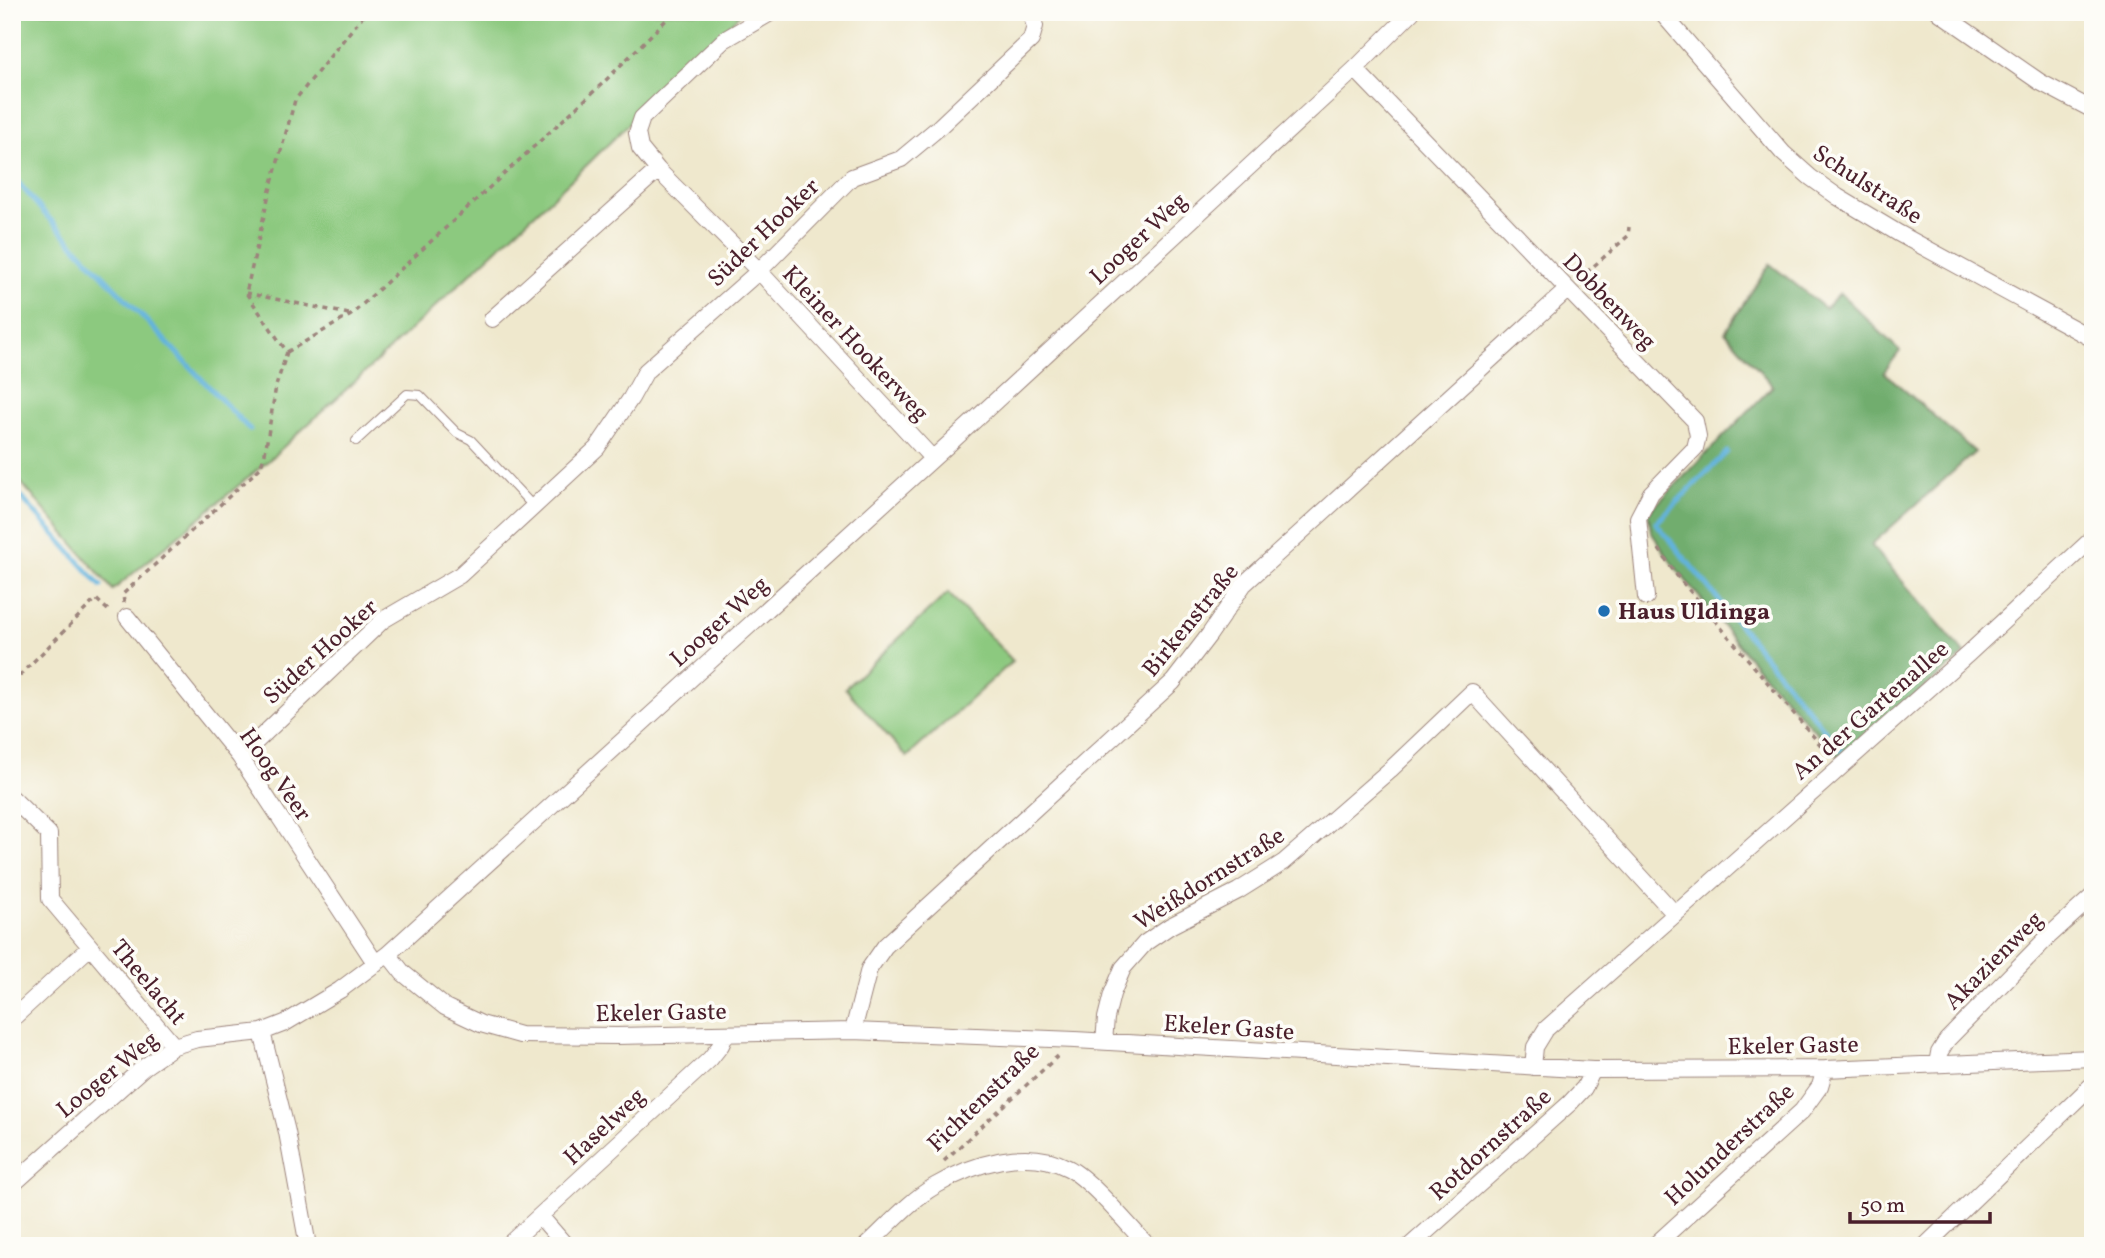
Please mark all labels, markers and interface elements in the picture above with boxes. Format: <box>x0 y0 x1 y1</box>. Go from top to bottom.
street label: Schulstraße <box>1805 137 1929 234</box>
street label: Süder Hooker <box>701 171 828 296</box>
street label: Looger Weg <box>1083 185 1196 294</box>
street label: Dobbenweg <box>1554 246 1663 358</box>
street label: Kleiner Hookerweg <box>773 259 936 430</box>
street label: Birkenstraße <box>1135 557 1248 685</box>
street label: Looger Weg <box>663 569 777 676</box>
street label: Süder Hooker <box>256 592 386 713</box>
place label: Haus Uldinga <box>1618 596 1770 630</box>
marker: Haus Uldinga <box>1596 603 1612 619</box>
street label: An der Gartenallee <box>1785 634 1957 789</box>
street label: Hoog Veer <box>230 722 319 829</box>
street label: Weißdornstraße <box>1128 820 1292 940</box>
street label: Akazienweg <box>1937 904 2052 1019</box>
street label: Theelacht <box>101 933 193 1034</box>
street label: Ekeler Gaste <box>595 996 727 1032</box>
street label: Ekeler Gaste <box>1162 1007 1296 1051</box>
street label: Looger Weg <box>50 1024 167 1127</box>
street label: Ekeler Gaste <box>1727 1029 1859 1065</box>
street label: Fichtenstraße <box>921 1036 1048 1161</box>
street label: Holunderstraße <box>1658 1076 1803 1215</box>
street label: Haselweg <box>557 1081 654 1174</box>
street label: Rotdornstraße <box>1423 1081 1560 1210</box>
scale bar <box>1850 1181 1990 1225</box>
text: 50 m <box>1860 1192 1905 1221</box>

